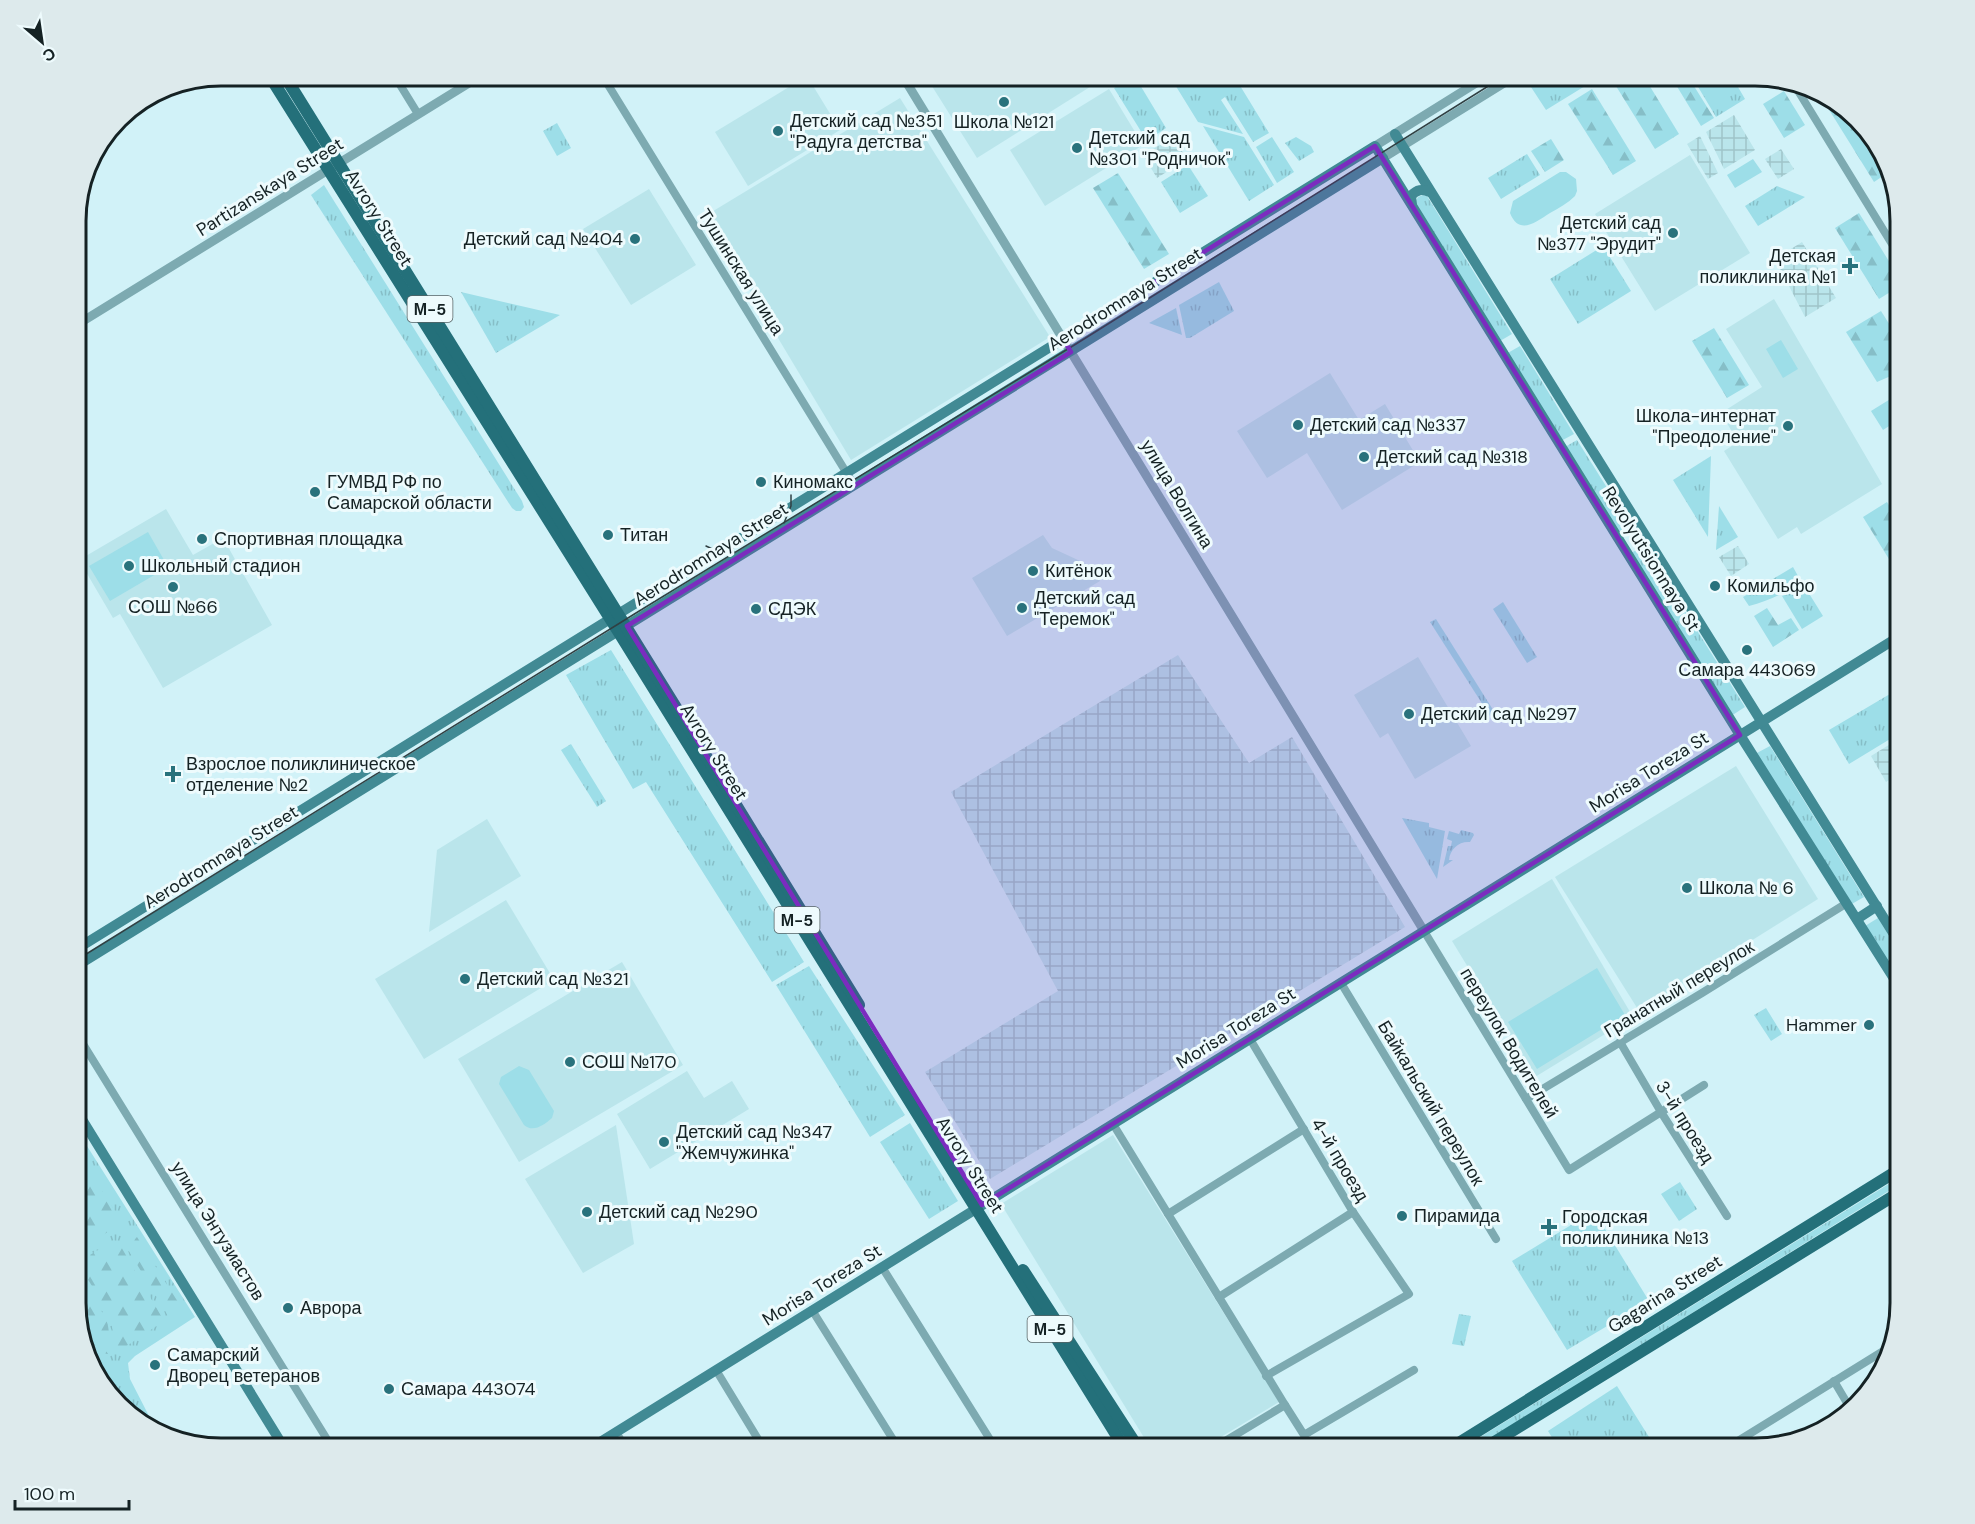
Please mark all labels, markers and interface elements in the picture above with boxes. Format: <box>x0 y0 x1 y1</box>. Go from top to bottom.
north arrow <box>12 12 72 72</box>
text: С <box>39 43 59 67</box>
marker: Школа №121 <box>997 95 1011 109</box>
place label: Детский сад №351 "Радуга детства" <box>790 109 942 154</box>
place label: Школа №121 <box>954 110 1054 134</box>
marker: Детский сад №351 "Радуга детства" <box>771 124 785 138</box>
place label: Детский сад №301 "Родничок" <box>1089 126 1231 171</box>
street label: Partizanskaya Street <box>192 132 348 242</box>
marker: Детский сад №301 "Родничок" <box>1070 141 1084 155</box>
street label: Avrory Street <box>340 165 418 271</box>
street label: Тушинская улица <box>692 204 790 341</box>
place label: Детский сад №377 "Эрудит" <box>1537 211 1661 256</box>
marker: Детский сад №377 "Эрудит" <box>1666 226 1680 240</box>
place label: Детский сад №404 <box>464 227 623 251</box>
marker: Детский сад №404 <box>628 232 642 246</box>
street label: Aerodromnaya Street <box>1043 242 1207 356</box>
place label: Детская поликлиника №1 <box>1699 244 1836 289</box>
marker: Детская поликлиника №1 <box>1841 257 1859 275</box>
road number: М-5 <box>408 296 452 322</box>
place label: Школа-интернат "Преодоление" <box>1636 404 1776 449</box>
place label: Детский сад №337 <box>1310 413 1466 437</box>
marker: Детский сад №337 <box>1291 418 1305 432</box>
marker: Школа-интернат "Преодоление" <box>1781 419 1795 433</box>
street label: улица Волгина <box>1135 435 1219 554</box>
place label: Детский сад №318 <box>1376 445 1528 469</box>
marker: Детский сад №318 <box>1357 450 1371 464</box>
place label: ГУМВД РФ по Самарской области <box>327 470 492 515</box>
place label: Киномакс <box>773 470 853 494</box>
marker: Киномакс <box>754 475 768 489</box>
street label: Revolyutsionnaya St <box>1597 482 1705 636</box>
marker: ГУМВД РФ по Самарской области <box>308 485 322 499</box>
street label: Aerodromnaya Street <box>629 497 793 611</box>
place label: Титан <box>620 523 668 547</box>
place label: Спортивная площадка <box>214 527 404 551</box>
marker: Титан <box>601 528 615 542</box>
marker: Спортивная площадка <box>195 532 209 546</box>
place label: Школьный стадион <box>141 554 300 578</box>
marker: Школьный стадион <box>122 559 136 573</box>
place label: Китёнок <box>1045 559 1112 583</box>
marker: Китёнок <box>1026 564 1040 578</box>
place label: Комильфо <box>1727 574 1815 598</box>
marker: Комильфо <box>1708 579 1722 593</box>
marker: СОШ №66 <box>166 580 180 594</box>
place label: Детский сад "Теремок" <box>1034 586 1135 631</box>
place label: СОШ №66 <box>128 595 218 619</box>
place label: СДЭК <box>768 597 817 621</box>
marker: Детский сад "Теремок" <box>1015 601 1029 615</box>
marker: СДЭК <box>749 602 763 616</box>
marker: Самара 443069 <box>1740 643 1754 657</box>
place label: Самара 443069 <box>1678 658 1816 682</box>
street label: Avrory Street <box>675 699 753 805</box>
place label: Детский сад №297 <box>1421 702 1577 726</box>
marker: Детский сад №297 <box>1402 707 1416 721</box>
street label: Morisa Toreza St <box>1585 726 1713 818</box>
place label: Взрослое поликлиническое отделение №2 <box>186 752 416 797</box>
marker: Взрослое поликлиническое отделение №2 <box>164 765 182 783</box>
street label: Aerodromnaya Street <box>139 800 303 914</box>
place label: Школа № 6 <box>1699 876 1794 900</box>
marker: Школа № 6 <box>1680 881 1694 895</box>
road number: М-5 <box>774 907 820 933</box>
street label: Гранатный переулок <box>1600 935 1759 1043</box>
street label: переулок Водителей <box>1454 963 1564 1123</box>
place label: Детский сад №321 <box>477 967 629 991</box>
marker: Детский сад №321 <box>458 972 472 986</box>
street label: Morisa Toreza St <box>1172 982 1300 1074</box>
place label: Hammer <box>1786 1013 1857 1037</box>
street label: Байкальский переулок <box>1372 1016 1490 1190</box>
marker: Hammer <box>1862 1018 1876 1032</box>
place label: СОШ №170 <box>582 1050 677 1074</box>
marker: СОШ №170 <box>563 1055 577 1069</box>
street label: 3-й проезд <box>1650 1076 1720 1168</box>
street label: Avrory Street <box>931 1112 1009 1218</box>
street label: 4-й проезд <box>1306 1114 1375 1207</box>
place label: Детский сад №347 "Жемчужинка" <box>676 1120 832 1165</box>
marker: Детский сад №347 "Жемчужинка" <box>657 1135 671 1149</box>
street label: улица Энтузиастов <box>166 1157 270 1305</box>
place label: Детский сад №290 <box>599 1200 758 1224</box>
place label: Пирамида <box>1414 1204 1501 1228</box>
marker: Детский сад №290 <box>580 1205 594 1219</box>
place label: Городская поликлиника №13 <box>1562 1205 1709 1250</box>
marker: Пирамида <box>1395 1209 1409 1223</box>
marker: Городская поликлиника №13 <box>1540 1218 1558 1236</box>
street label: Morisa Toreza St <box>758 1239 886 1331</box>
street label: Gagarina Street <box>1603 1249 1727 1339</box>
place label: Аврора <box>300 1296 363 1320</box>
marker: Аврора <box>281 1301 295 1315</box>
road number: М-5 <box>1028 1316 1072 1342</box>
place label: Самарский Дворец ветеранов <box>167 1343 320 1388</box>
marker: Самарский Дворец ветеранов <box>148 1358 162 1372</box>
place label: Самара 443074 <box>401 1377 536 1401</box>
marker: Самара 443074 <box>382 1382 396 1396</box>
scale bar <box>15 1473 129 1511</box>
text: 100 m <box>24 1482 75 1506</box>

